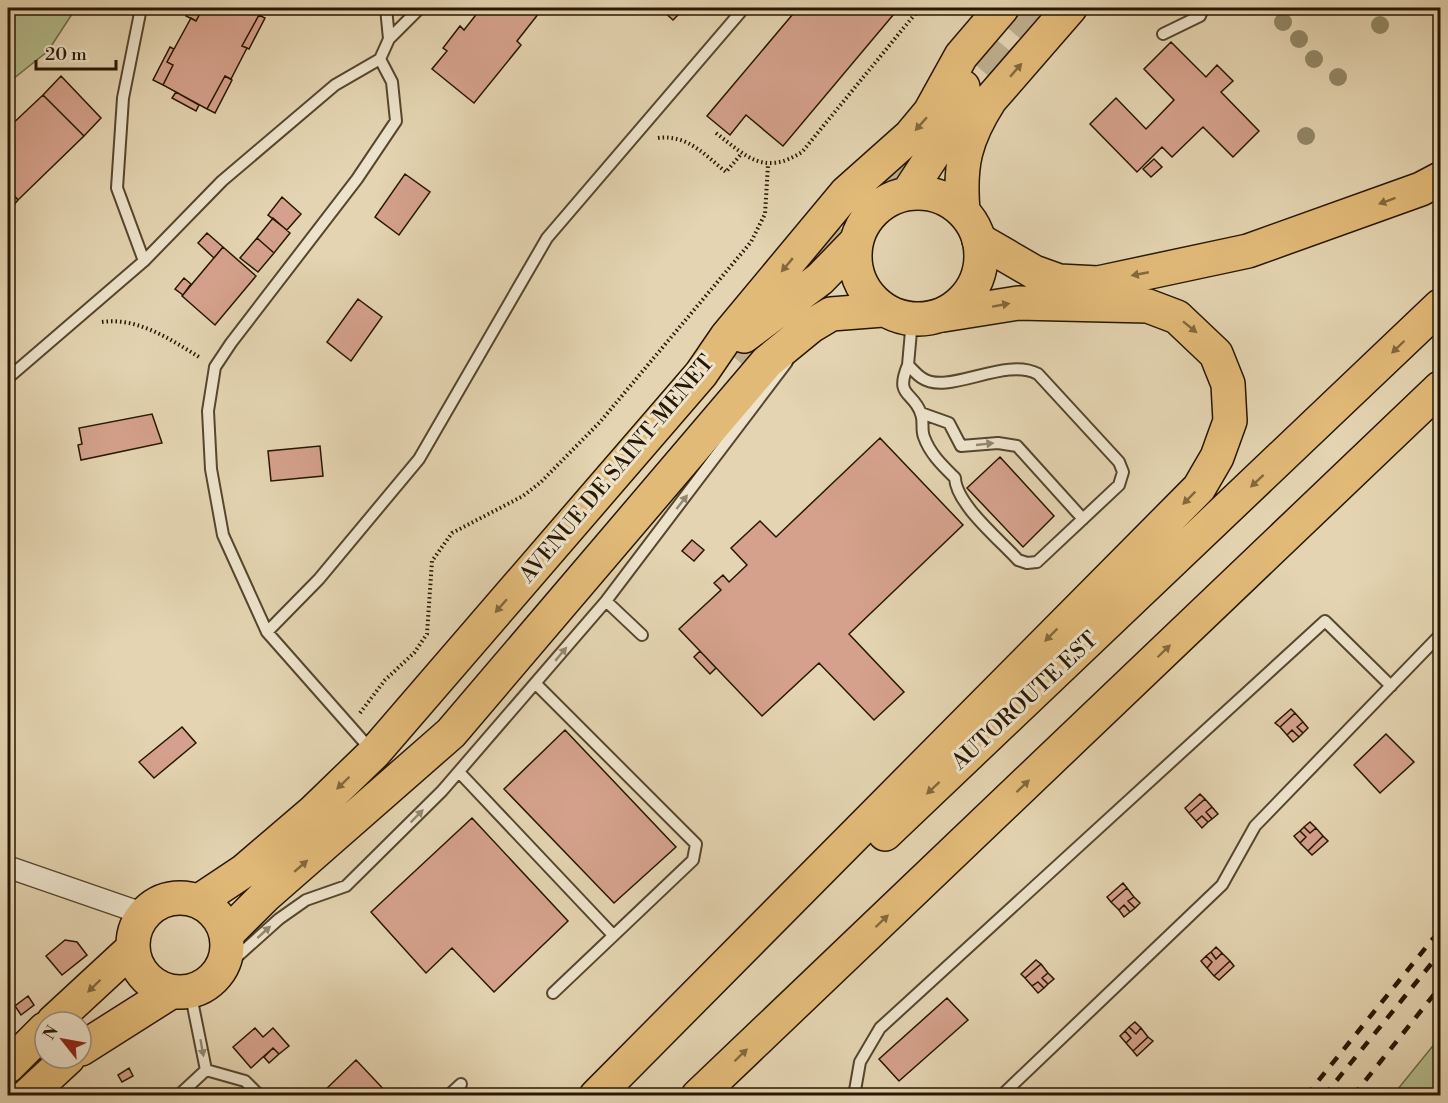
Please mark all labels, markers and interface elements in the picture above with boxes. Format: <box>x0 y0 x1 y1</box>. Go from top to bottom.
scale bar <box>36 33 116 71</box>
text: 20 m <box>45 43 87 66</box>
one-way arrow <box>1009 63 1022 78</box>
one-way arrow <box>915 116 928 131</box>
one-way arrow <box>1378 197 1396 207</box>
one-way arrow <box>780 257 793 273</box>
one-way arrow <box>1130 270 1149 279</box>
one-way arrow <box>991 301 1010 310</box>
one-way arrow <box>1182 321 1198 334</box>
one-way arrow <box>1392 339 1406 353</box>
street label: AVENUE DE SAINT-MENET <box>513 350 720 589</box>
one-way arrow <box>976 439 995 449</box>
one-way arrow <box>1250 474 1265 487</box>
one-way arrow <box>1182 491 1197 505</box>
one-way arrow <box>676 494 689 510</box>
one-way arrow <box>494 598 507 614</box>
street label: AUTOROUTE EST <box>946 626 1104 776</box>
one-way arrow <box>1044 628 1058 642</box>
one-way arrow <box>1157 645 1171 659</box>
one-way arrow <box>554 646 567 662</box>
one-way arrow <box>337 776 351 790</box>
one-way arrow <box>1015 780 1030 793</box>
one-way arrow <box>926 781 940 795</box>
one-way arrow <box>410 809 424 823</box>
one-way arrow <box>293 859 309 872</box>
one-way arrow <box>875 914 889 928</box>
one-way arrow <box>256 926 271 939</box>
one-way arrow <box>86 979 101 993</box>
north arrow <box>33 1010 93 1070</box>
text: N <box>39 1022 63 1043</box>
one-way arrow <box>198 1039 207 1058</box>
one-way arrow <box>733 1048 748 1062</box>

